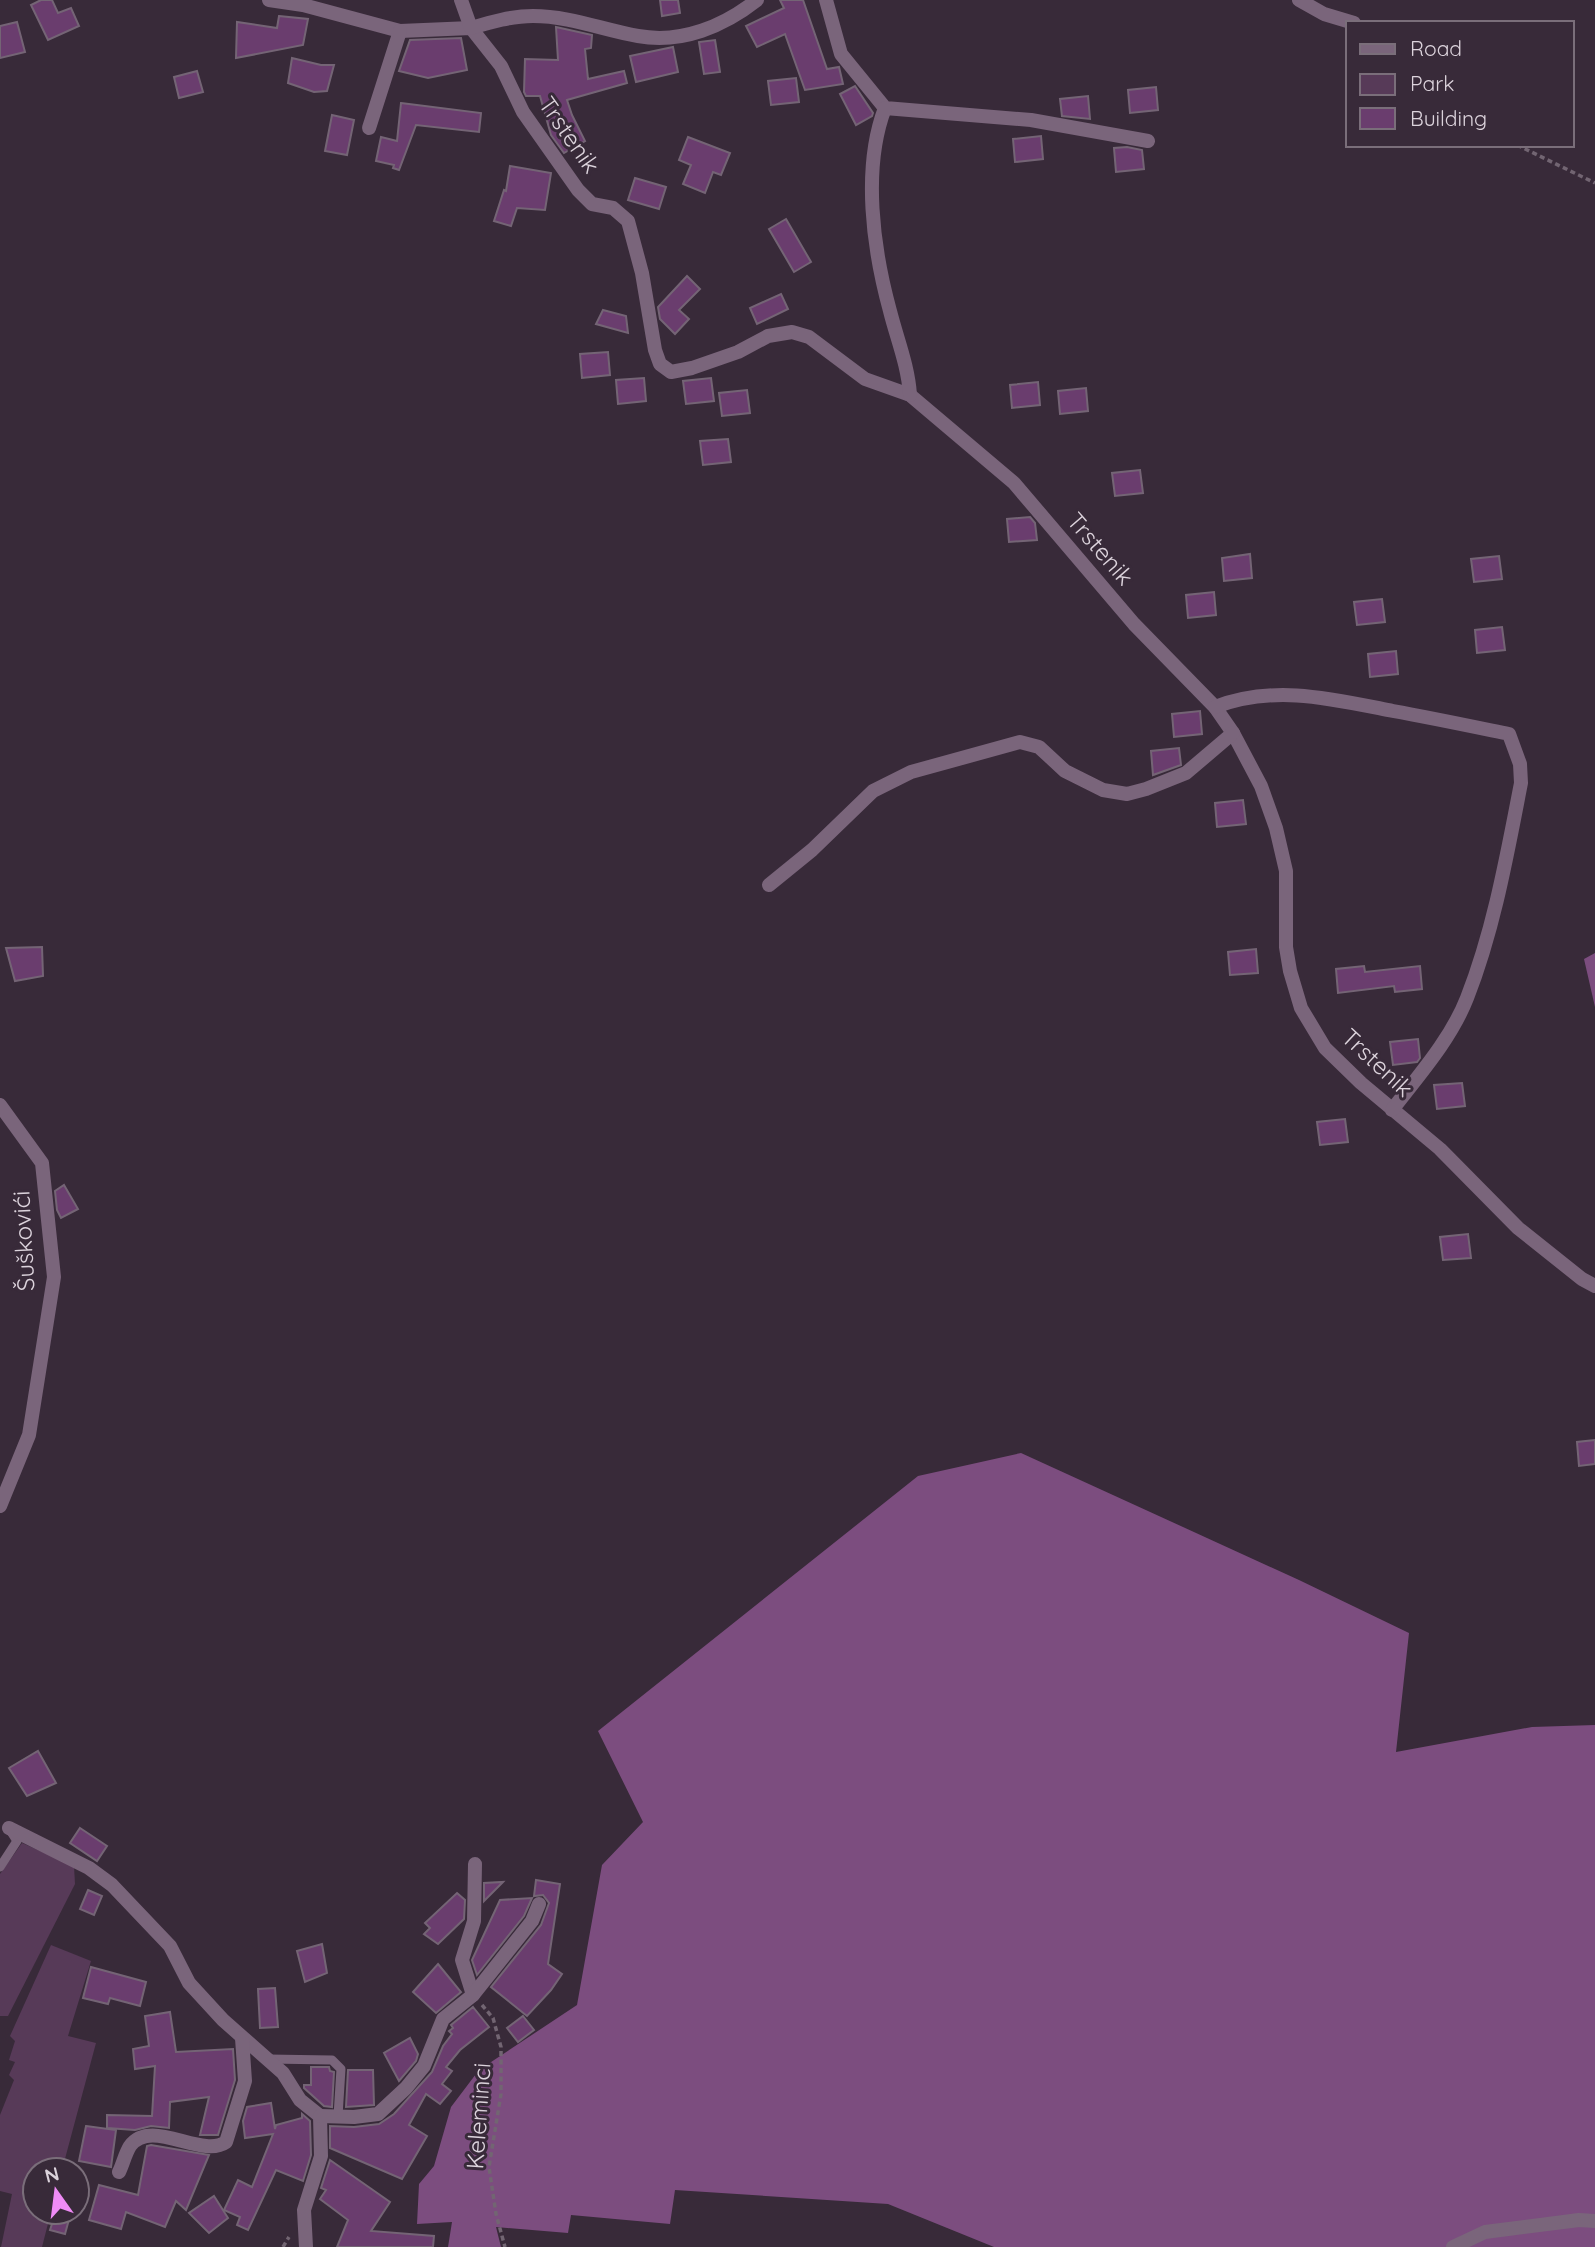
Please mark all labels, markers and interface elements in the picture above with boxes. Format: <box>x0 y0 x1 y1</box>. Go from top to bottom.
legend <box>1346 21 1574 147</box>
text: Road <box>1410 35 1462 61</box>
text: Park <box>1410 70 1454 96</box>
street label: Trstenik <box>533 90 607 179</box>
text: Building <box>1410 105 1487 131</box>
street label: Trstenik <box>1061 506 1141 591</box>
street label: Trstenik <box>1336 1022 1420 1103</box>
street label: Šuškovići <box>5 1190 41 1292</box>
street label: Keleminci <box>459 2062 497 2170</box>
north arrow <box>21 2156 91 2226</box>
text: N <box>42 2161 62 2188</box>

